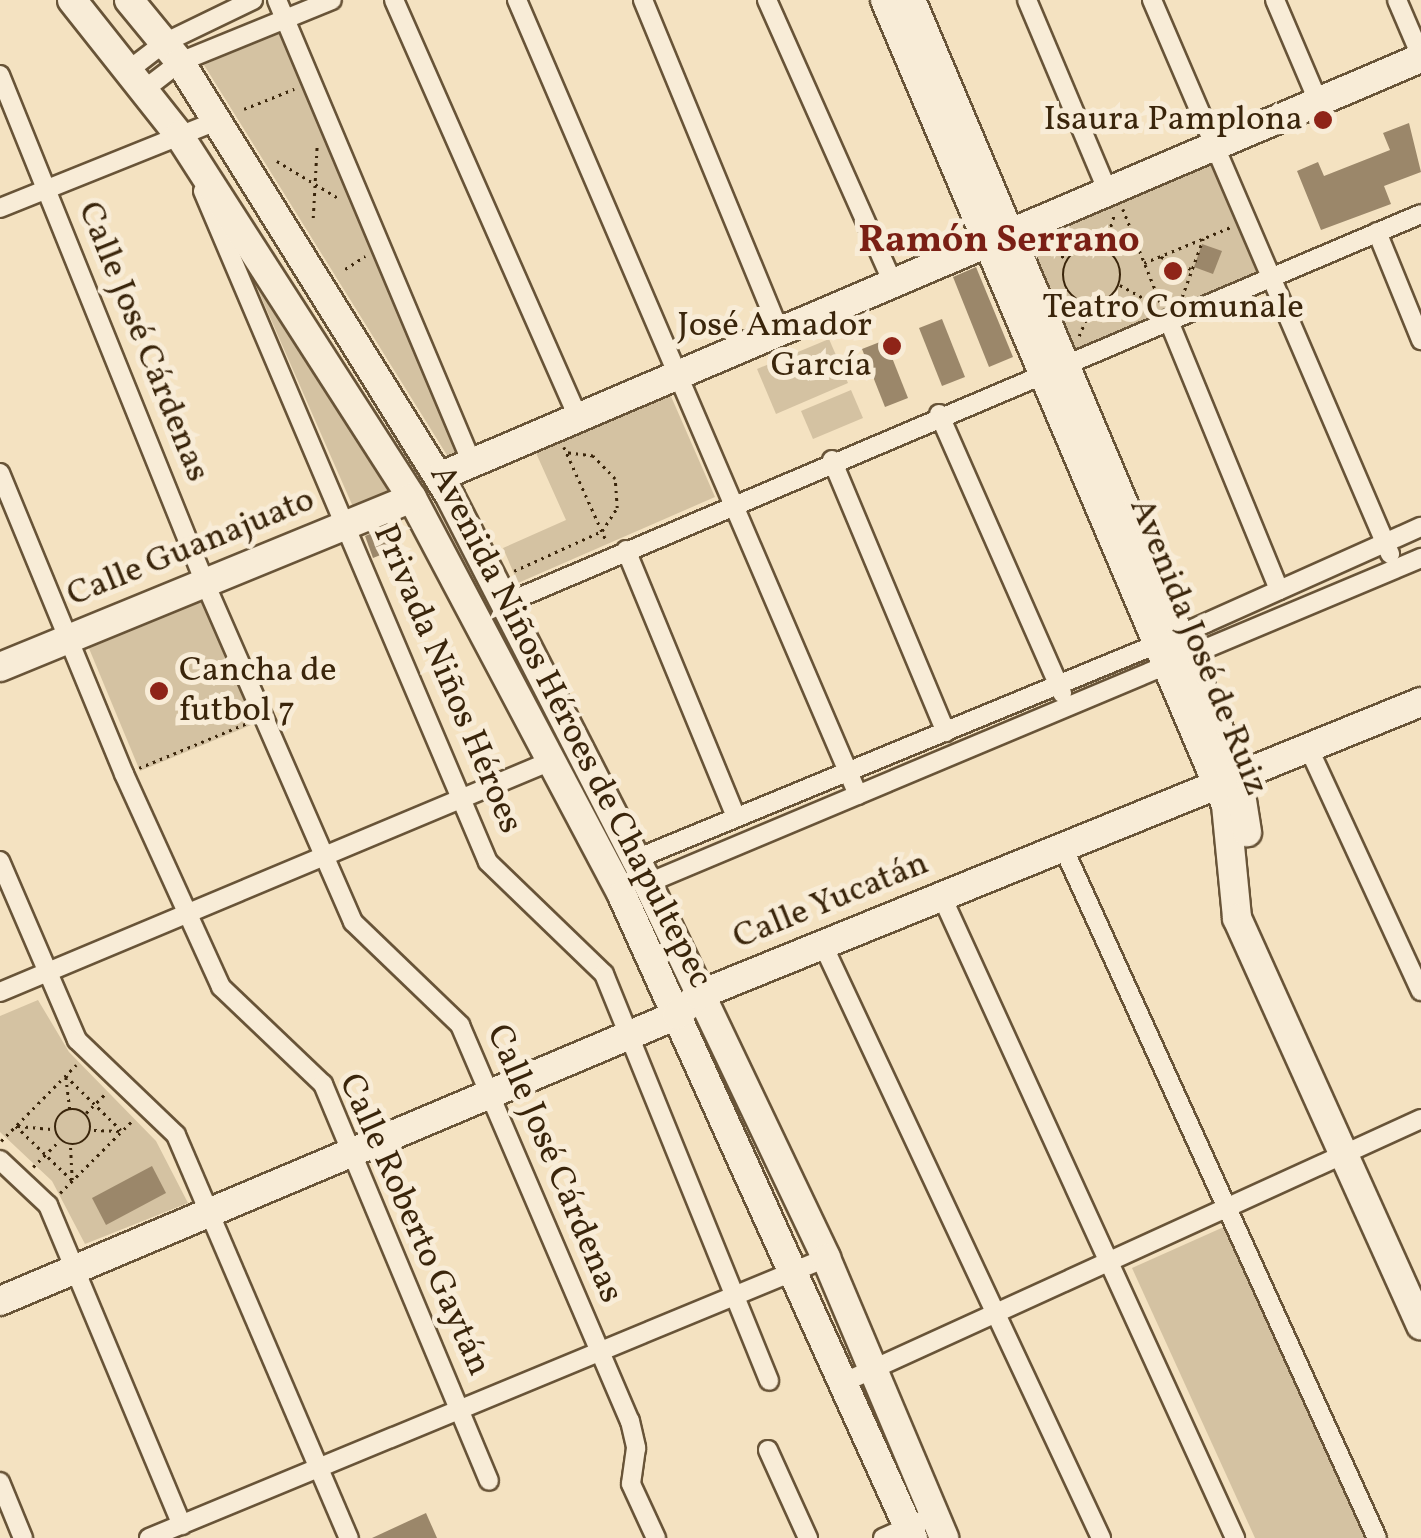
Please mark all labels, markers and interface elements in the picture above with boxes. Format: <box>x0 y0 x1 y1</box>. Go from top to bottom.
place label: Isaura Pamplona <box>1044 99 1303 141</box>
marker: Isaura Pamplona <box>1312 109 1334 131</box>
street label: Calle José Cárdenas <box>68 196 218 488</box>
district label: Ramón Serrano <box>858 219 1140 265</box>
marker: Teatro Comunale <box>1162 260 1184 282</box>
place label: Teatro Comunale <box>1042 287 1304 329</box>
place label: José Amador García <box>677 305 872 387</box>
marker: José Amador García <box>881 335 903 357</box>
street label: Avenida Niños Héroes de Chapultepec <box>419 459 721 995</box>
street label: Calle Guanajuato <box>61 479 321 617</box>
street label: Avenida José de Ruiz <box>1119 492 1277 802</box>
street label: Privada Niños Héroes <box>363 518 531 840</box>
place label: Cancha de futbol 7 <box>179 650 337 732</box>
marker: Cancha de futbol 7 <box>148 680 170 702</box>
street label: Calle Yucatán <box>727 843 935 959</box>
street label: Calle José Cárdenas <box>476 1019 632 1309</box>
street label: Calle Roberto Gaytán <box>329 1068 499 1382</box>

